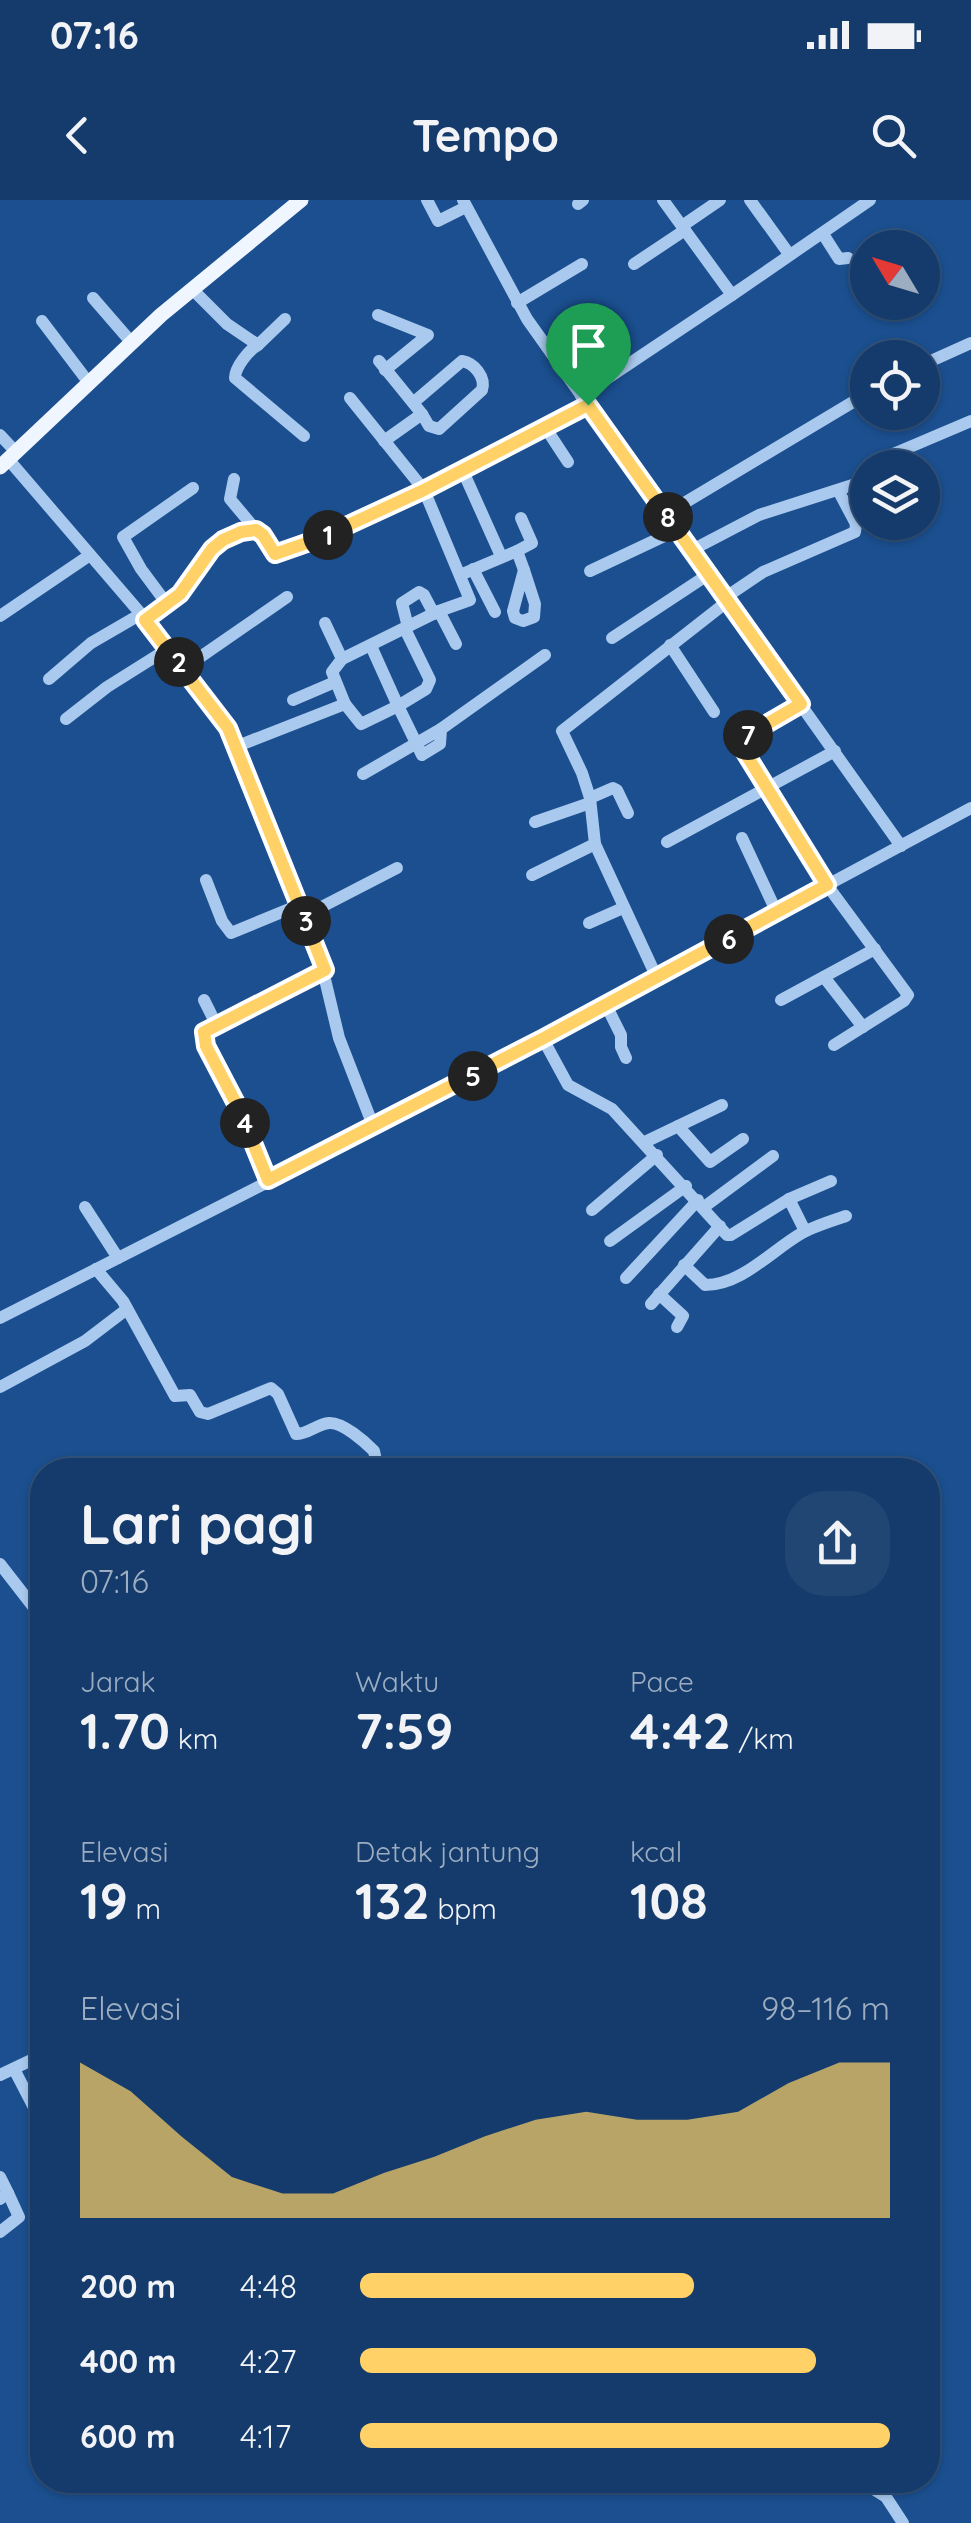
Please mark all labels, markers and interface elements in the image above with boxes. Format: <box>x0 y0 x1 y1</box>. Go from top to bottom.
text: 07:16 <box>50 11 139 59</box>
text: Tempo <box>412 107 559 163</box>
icon: back <box>50 108 105 163</box>
icon: search <box>866 108 921 163</box>
north arrow <box>850 230 940 320</box>
map controls <box>850 230 940 540</box>
pin <box>546 303 631 406</box>
icon: arrive <box>561 318 616 373</box>
button: locate <box>850 340 940 430</box>
button: layers <box>850 450 940 540</box>
pin: 8 <box>643 492 693 542</box>
text: 8 <box>660 499 676 534</box>
pin: 1 <box>303 510 353 560</box>
text: 1 <box>323 517 333 552</box>
pin: 2 <box>154 637 204 687</box>
text: 2 <box>171 644 187 679</box>
pin: 7 <box>723 710 773 760</box>
text: 7 <box>740 717 756 752</box>
pin: 3 <box>281 896 331 946</box>
text: 3 <box>298 903 314 938</box>
pin: 6 <box>704 914 754 964</box>
text: 6 <box>721 921 737 956</box>
pin: 5 <box>448 1051 498 1101</box>
text: 5 <box>465 1058 481 1093</box>
pin: 4 <box>220 1098 270 1148</box>
text: 4 <box>237 1105 253 1140</box>
text: Lari pagi <box>80 1489 315 1558</box>
button: share <box>785 1491 890 1596</box>
text: 07:16 <box>80 1561 149 1601</box>
text: Jarak <box>80 1664 155 1699</box>
text: Waktu <box>355 1664 439 1699</box>
text: Pace <box>630 1664 694 1699</box>
text: 1.70 <box>80 1699 170 1762</box>
text: 7:59 <box>355 1699 453 1762</box>
text: 4:42 <box>630 1699 731 1762</box>
text: km <box>170 1721 218 1756</box>
text: /km <box>731 1721 794 1756</box>
text: Elevasi <box>80 1834 169 1869</box>
text: Detak jantung <box>355 1834 540 1869</box>
text: kcal <box>630 1834 682 1869</box>
text: 19 <box>80 1869 128 1932</box>
text: 132 <box>355 1869 430 1932</box>
text: 108 <box>630 1869 708 1932</box>
text: m <box>128 1891 161 1926</box>
text: bpm <box>430 1891 497 1926</box>
text: Elevasi <box>80 1988 181 2028</box>
text: 98–116 m <box>761 1988 890 2028</box>
text: 200 m <box>80 2266 176 2306</box>
text: 4:48 <box>240 2266 297 2306</box>
text: 400 m <box>80 2341 177 2381</box>
text: 4:27 <box>240 2341 296 2381</box>
text: 600 m <box>80 2416 175 2456</box>
text: 4:17 <box>240 2416 291 2456</box>

